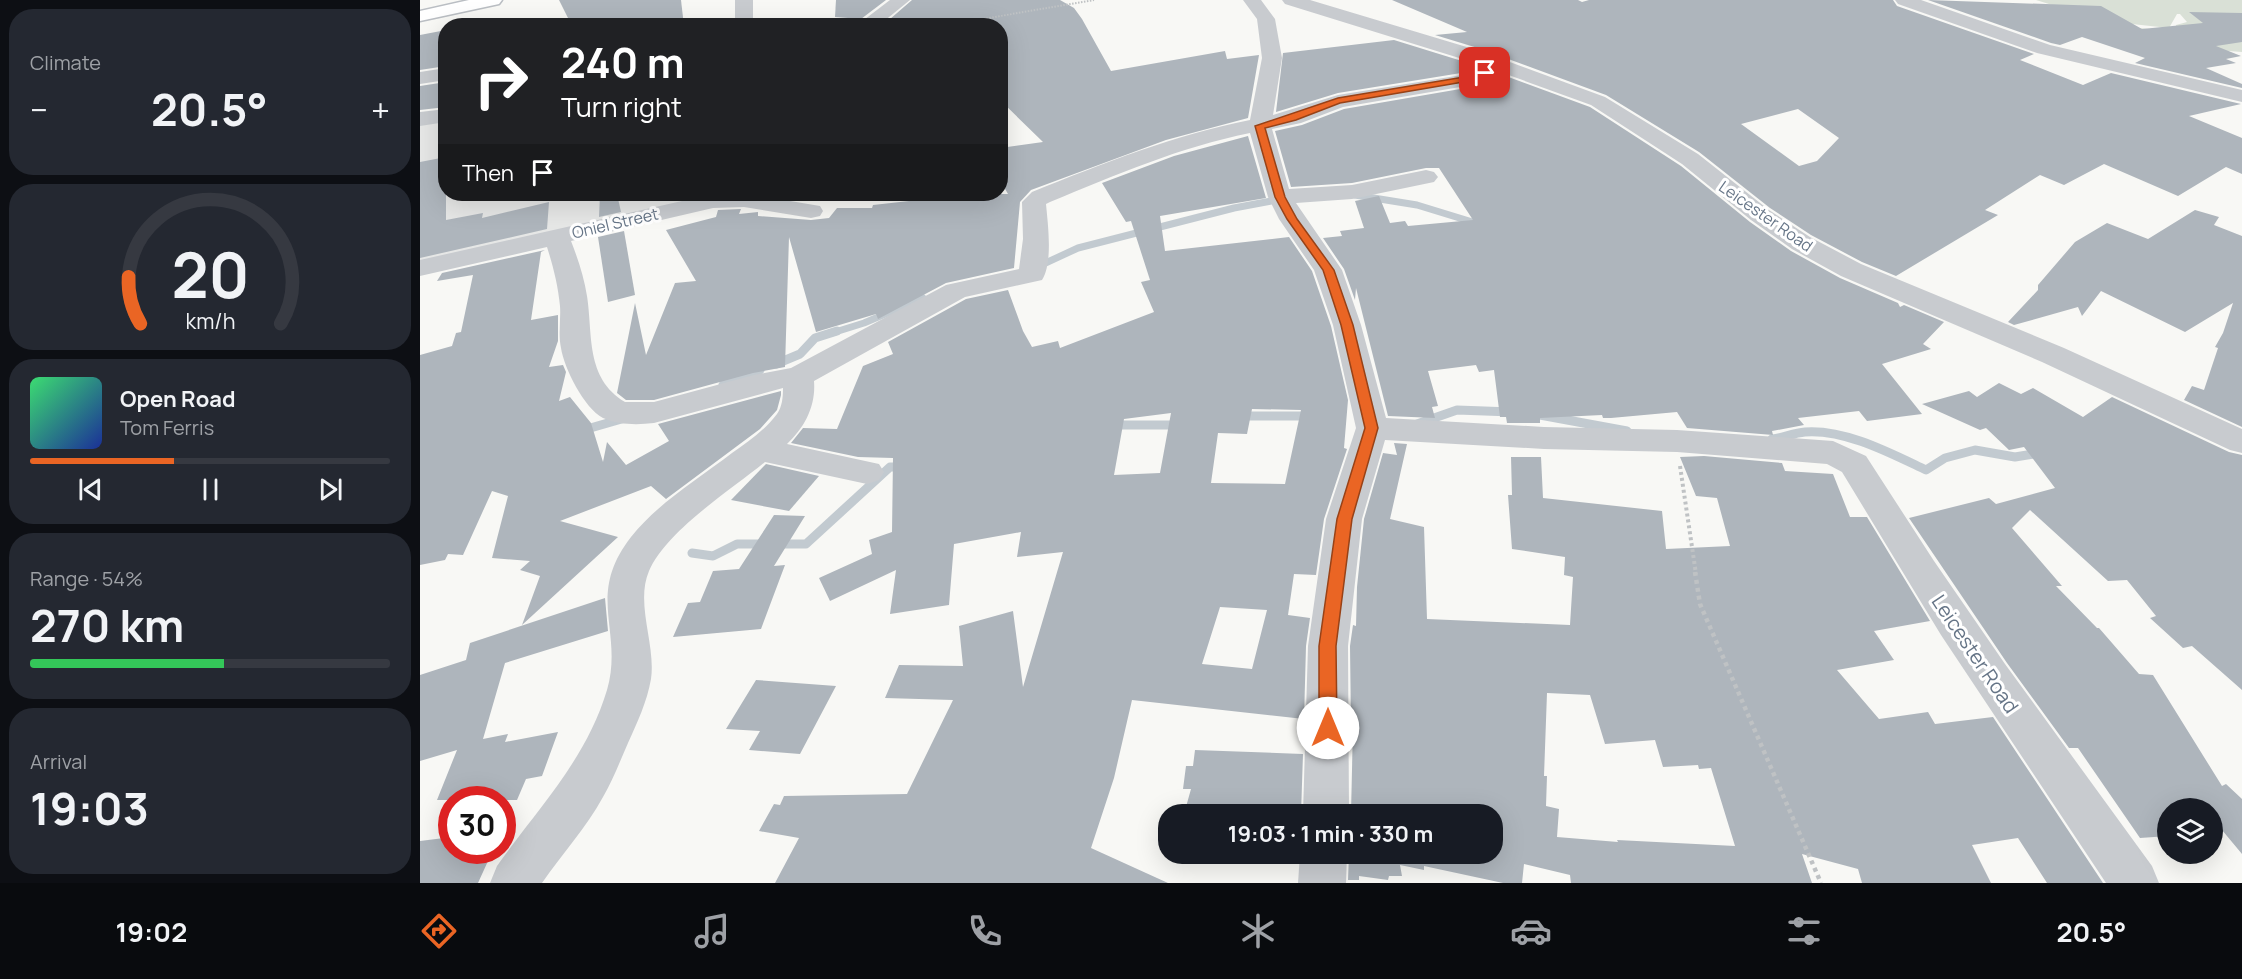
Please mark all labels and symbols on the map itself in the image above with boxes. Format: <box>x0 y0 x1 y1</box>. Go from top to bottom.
pin <box>1459 47 1510 98</box>
street label: Leicester Road <box>1715 175 1817 257</box>
street label: Oniel Street <box>570 202 660 244</box>
street label: Leicester Road <box>1926 589 2025 718</box>
position arrow <box>1296 696 1360 760</box>
speed limit sign: 30 <box>438 786 516 864</box>

